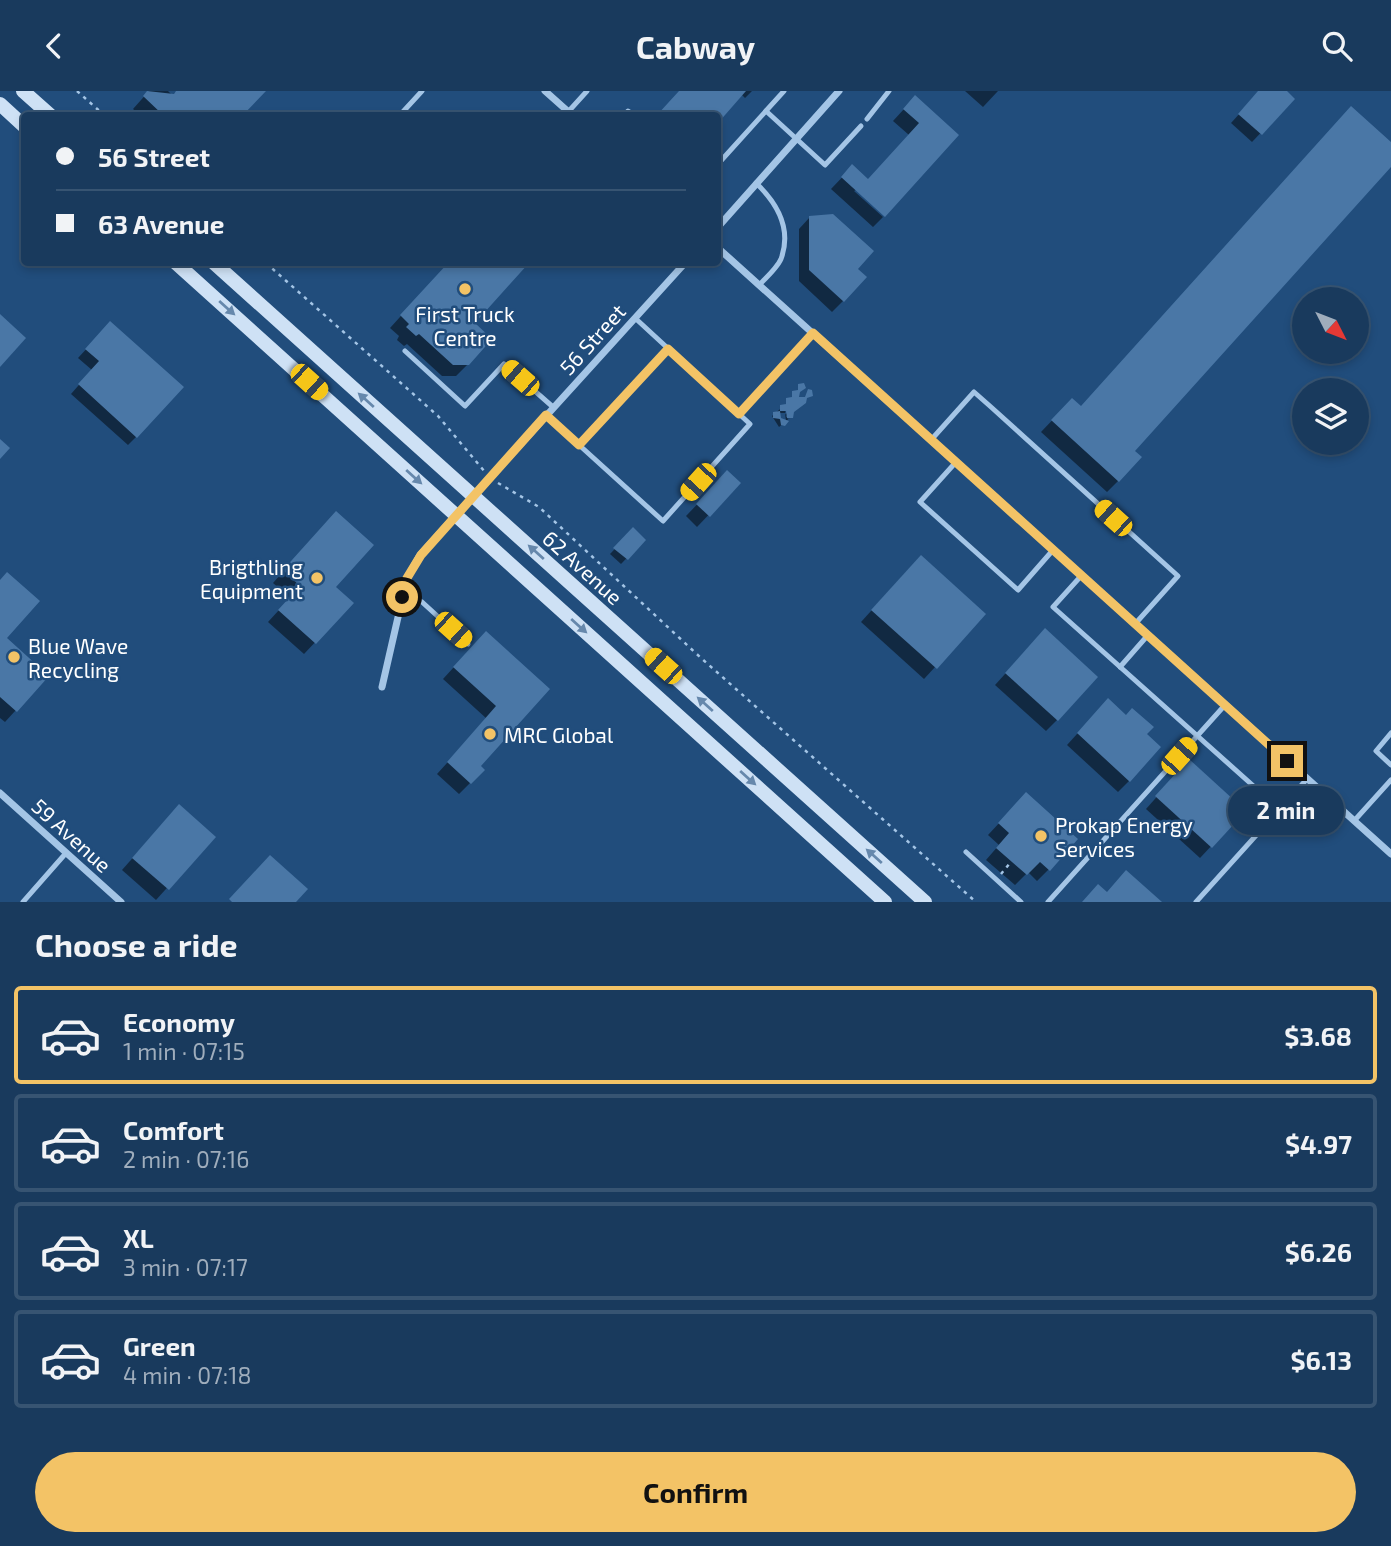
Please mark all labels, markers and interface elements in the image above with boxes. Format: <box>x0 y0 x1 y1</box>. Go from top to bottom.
icon: back <box>35 27 73 65</box>
text: Cabway <box>636 27 755 65</box>
icon: search <box>1318 27 1356 65</box>
text: 56 Street <box>98 141 210 172</box>
text: 63 Avenue <box>98 208 224 239</box>
marker: First Truck Centre <box>457 281 473 297</box>
north arrow <box>1292 287 1368 364</box>
map controls <box>1292 287 1369 455</box>
street label: 56 Street <box>554 299 630 379</box>
one-way arrow <box>218 300 235 315</box>
place label: First Truck Centre <box>415 301 515 350</box>
car <box>498 356 543 400</box>
car <box>287 360 332 404</box>
button: layers <box>1292 378 1369 455</box>
one-way arrow <box>358 393 375 409</box>
car <box>677 459 720 505</box>
one-way arrow <box>405 469 423 485</box>
car <box>1091 496 1136 540</box>
street label: 62 Avenue <box>538 525 628 609</box>
one-way arrow <box>527 545 544 560</box>
place label: Brigthling Equipment <box>200 554 303 603</box>
marker: Brigthling Equipment <box>309 570 325 586</box>
route start <box>386 581 418 613</box>
car <box>431 608 476 652</box>
one-way arrow <box>570 618 588 634</box>
place label: Blue Wave Recycling <box>28 633 128 682</box>
car <box>641 644 686 688</box>
marker: Blue Wave Recycling <box>6 649 22 665</box>
one-way arrow <box>696 696 714 712</box>
place label: MRC Global <box>504 722 614 747</box>
marker: MRC Global <box>482 726 498 742</box>
car <box>1158 733 1201 779</box>
route end <box>1271 745 1303 777</box>
one-way arrow <box>739 770 756 785</box>
callout: 2 min <box>1229 785 1345 835</box>
street label: 59 Avenue <box>27 793 117 877</box>
text: 2 min <box>1257 796 1315 824</box>
place label: Prokap Energy Services <box>1055 812 1193 861</box>
marker: Prokap Energy Services <box>1033 828 1049 844</box>
one-way arrow <box>866 849 883 865</box>
text: Choose a ride <box>35 925 238 963</box>
icon: car <box>39 1004 102 1067</box>
text: Economy <box>123 1006 235 1037</box>
text: $3.68 <box>1284 1020 1352 1051</box>
text: 1 min · 07:15 <box>123 1037 245 1065</box>
icon: car <box>39 1112 102 1175</box>
text: Comfort <box>123 1114 224 1145</box>
text: $4.97 <box>1285 1128 1352 1159</box>
text: 2 min · 07:16 <box>123 1145 249 1173</box>
icon: car <box>39 1220 102 1283</box>
text: XL <box>123 1222 154 1253</box>
text: $6.26 <box>1285 1236 1352 1267</box>
text: 3 min · 07:17 <box>123 1253 248 1281</box>
icon: car <box>39 1328 102 1391</box>
text: Green <box>123 1330 196 1361</box>
text: $6.13 <box>1290 1344 1352 1375</box>
text: 4 min · 07:18 <box>123 1361 251 1389</box>
button: Confirm <box>35 1452 1356 1532</box>

